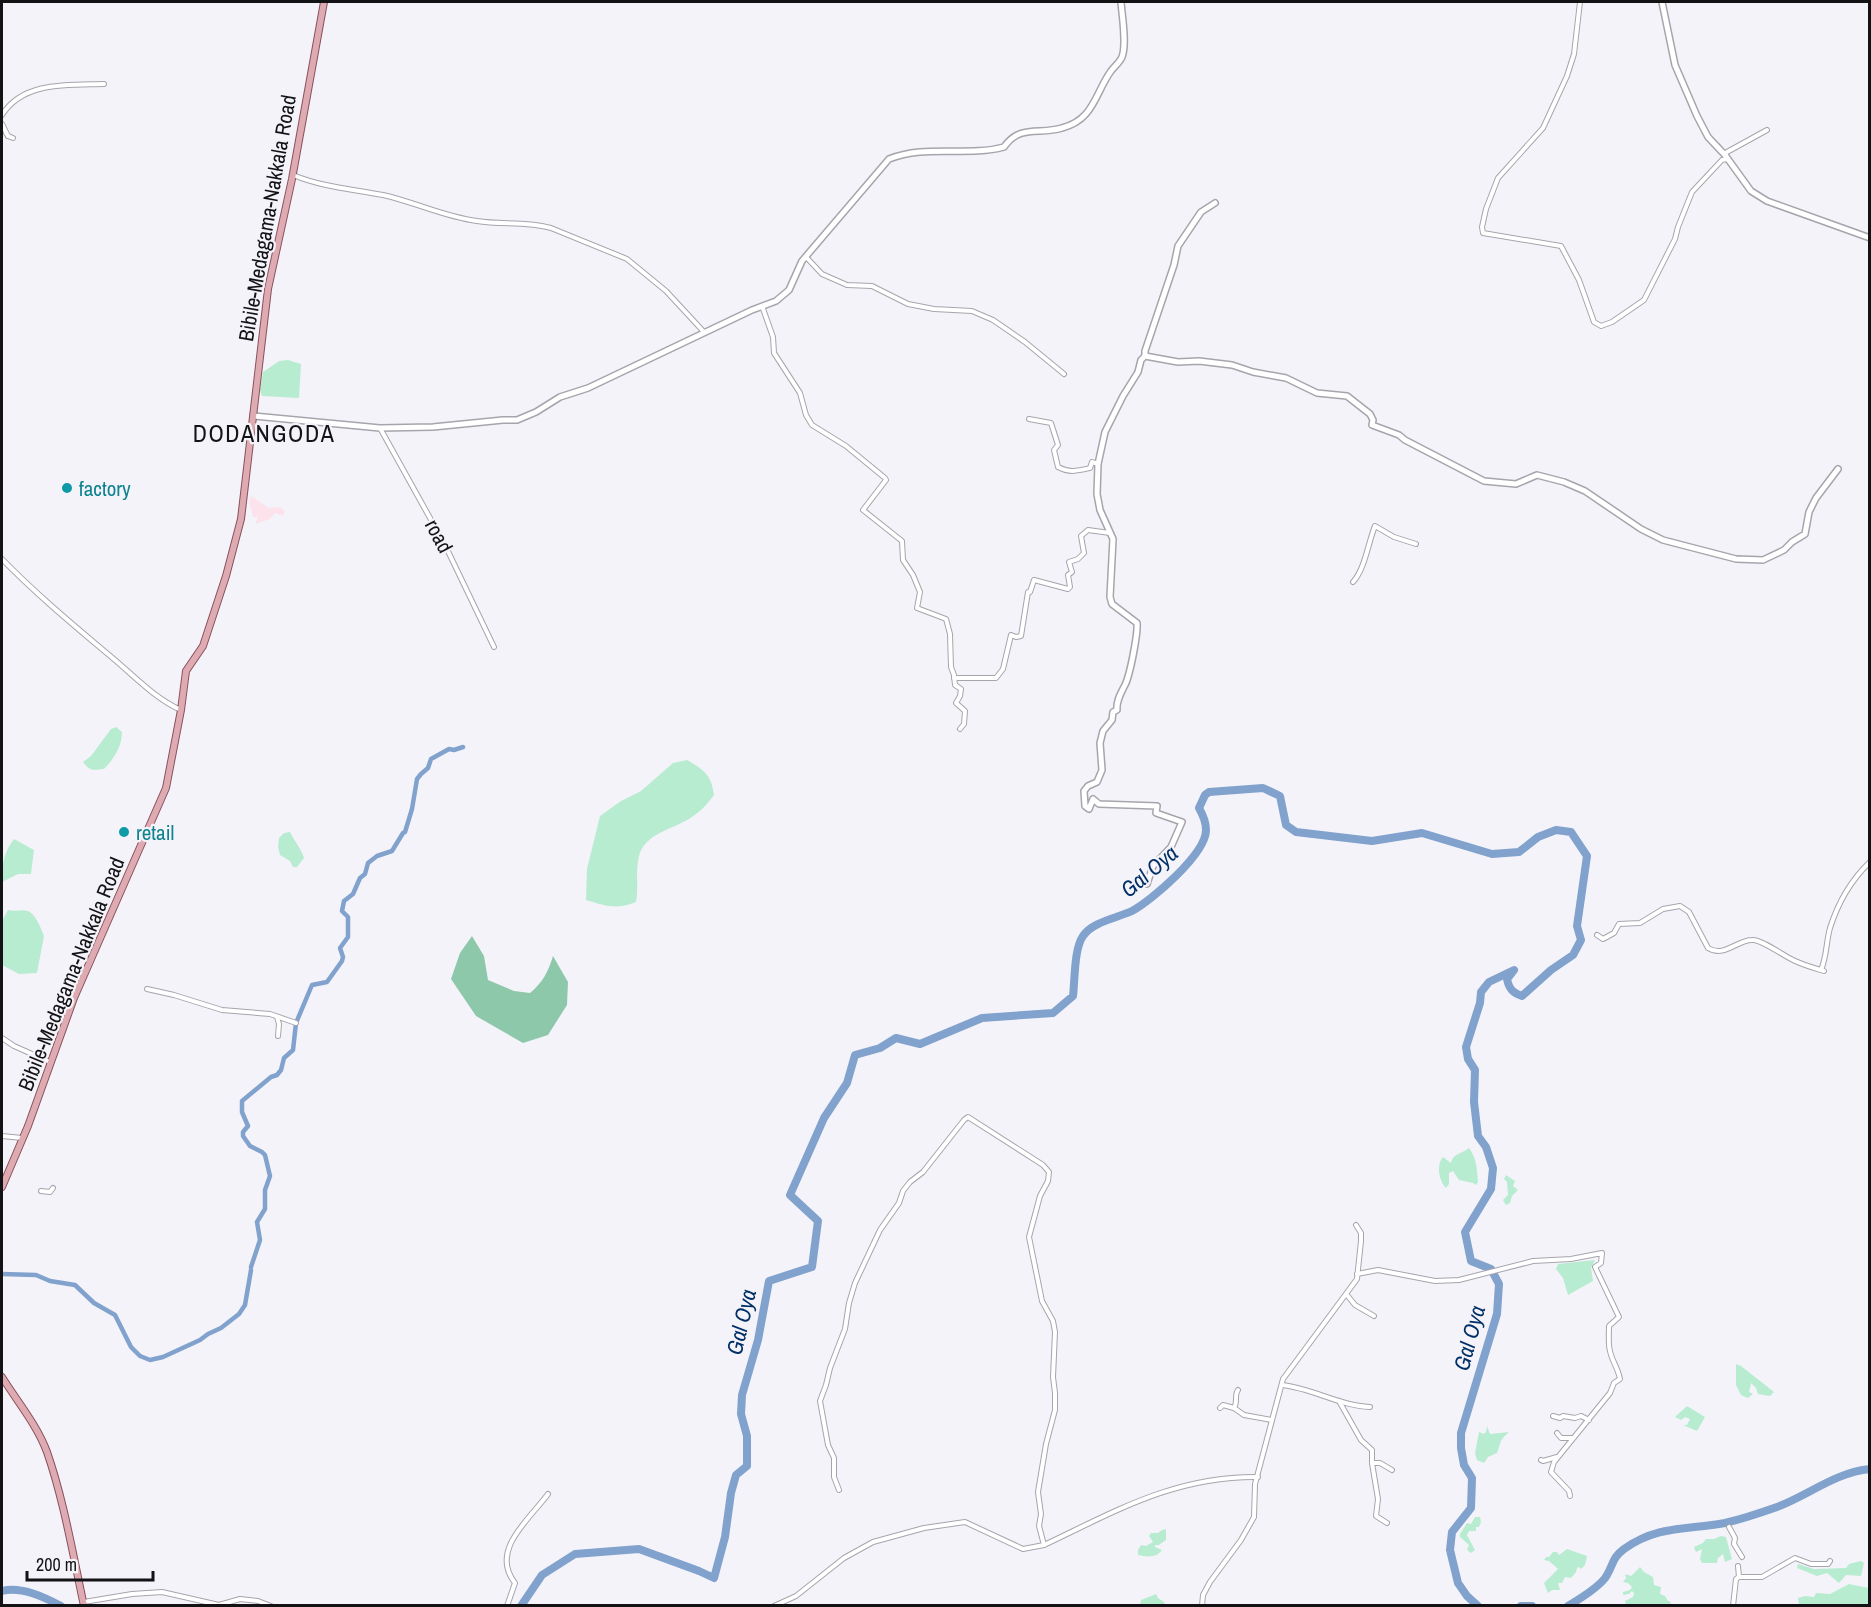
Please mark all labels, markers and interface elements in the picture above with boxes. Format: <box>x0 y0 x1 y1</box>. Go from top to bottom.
street label: Bibile-Medagama-Nakkala Road <box>231 92 303 344</box>
district label: DODANGODA <box>193 417 335 449</box>
place label: factory <box>79 474 131 503</box>
marker: factory <box>60 481 74 495</box>
street label: road <box>418 514 460 558</box>
place label: retail <box>136 818 174 847</box>
marker: retail <box>117 825 131 839</box>
water label: Gal Oya <box>1114 838 1184 904</box>
street label: Bibile-Medagama-Nakkala Road <box>11 853 131 1095</box>
water label: Gal Oya <box>719 1286 763 1358</box>
water label: Gal Oya <box>1446 1302 1492 1374</box>
scale bar <box>27 1544 153 1582</box>
text: 200 m <box>36 1552 77 1577</box>

